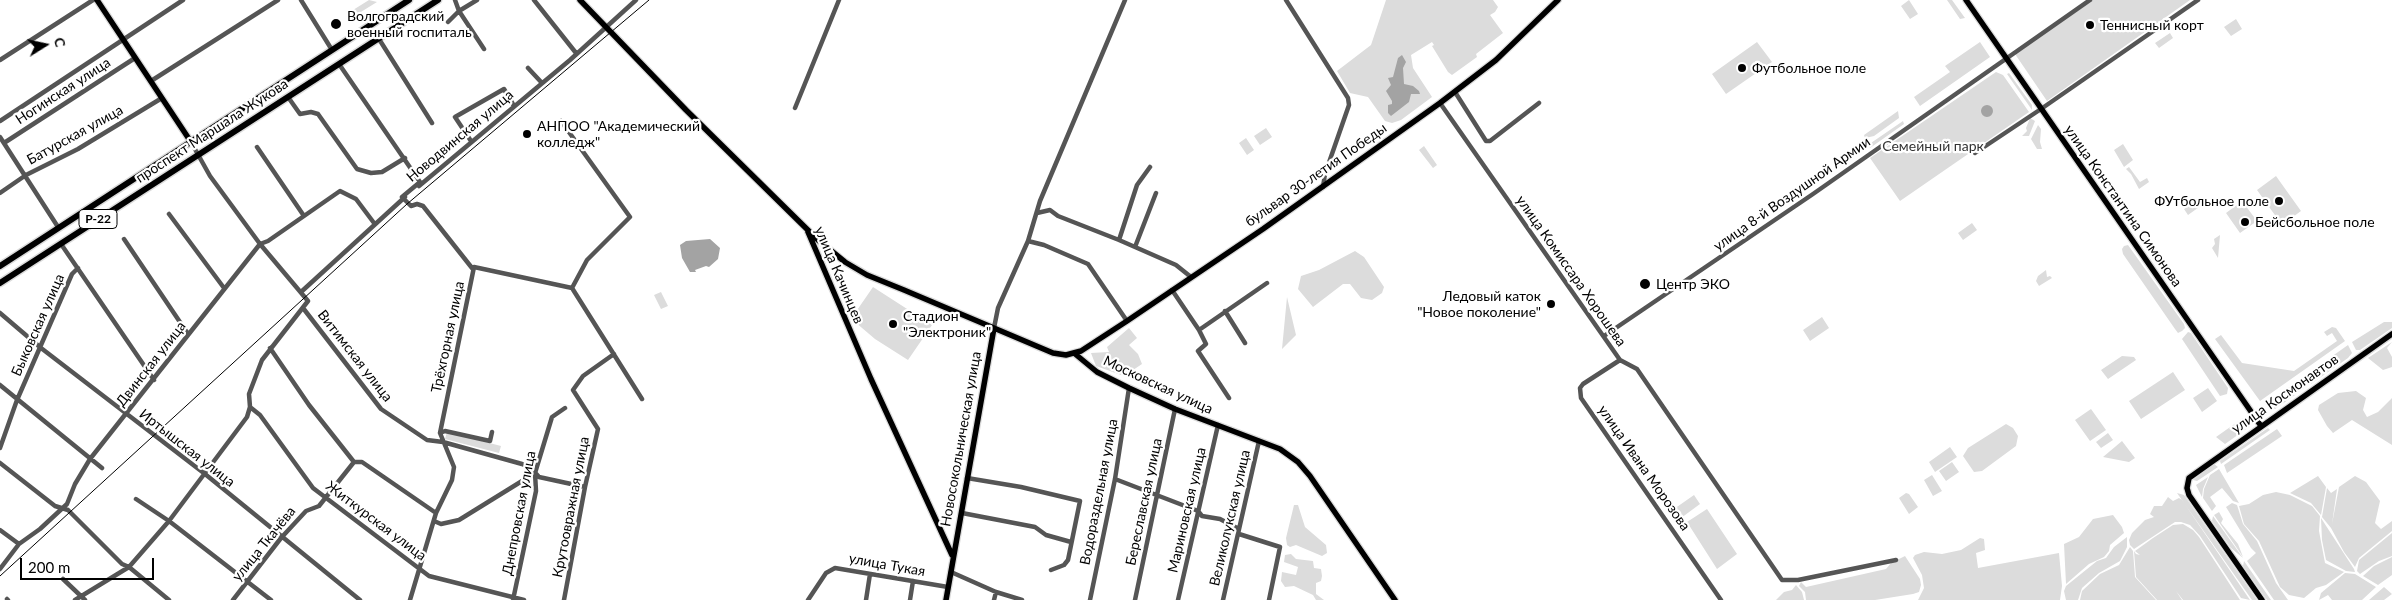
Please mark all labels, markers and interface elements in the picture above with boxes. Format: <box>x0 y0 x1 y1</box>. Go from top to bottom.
place label: Волгоградский военный госпиталь <box>347 8 472 40</box>
marker: Волгоградский военный госпиталь <box>329 17 343 31</box>
place label: Теннисный корт <box>2100 17 2204 33</box>
marker: Теннисный корт <box>2084 19 2096 31</box>
north arrow <box>20 20 70 70</box>
text: С <box>51 36 69 48</box>
street label: Ногинская улица <box>12 54 114 128</box>
place label: Футбольное поле <box>1752 60 1866 76</box>
marker: Футбольное поле <box>1736 62 1748 74</box>
street label: проспект Маршала Жукова <box>133 75 291 187</box>
street label: Новодвинская улица <box>403 86 517 186</box>
street label: Батурская улица <box>24 102 126 168</box>
place label: АНПОО "Академический колледж" <box>537 118 700 150</box>
street label: бульвар 30-летия Победы <box>1242 120 1390 230</box>
street label: улица Константина Симонова <box>2061 122 2185 290</box>
marker: АНПОО "Академический колледж" <box>521 128 533 140</box>
street label: улица 8-й Воздушной Армии <box>1710 133 1874 255</box>
park label: Семейный парк <box>1882 138 1984 154</box>
street label: улица Комиссара Хорошева <box>1512 192 1630 350</box>
place label: ФУтбольное поле <box>2154 193 2269 209</box>
marker: ФУтбольное поле <box>2273 195 2285 207</box>
road number: Р-22 <box>79 210 117 228</box>
place label: Бейсбольное поле <box>2255 214 2375 230</box>
marker: Бейсбольное поле <box>2239 216 2251 228</box>
street label: улица Качинцев <box>811 224 867 326</box>
street label: Быковская улица <box>8 271 68 379</box>
place label: Центр ЭКО <box>1656 276 1730 292</box>
marker: Центр ЭКО <box>1638 277 1652 291</box>
street label: Трёхгорная улица <box>428 280 468 394</box>
place label: Ледовый каток "Новое поколение" <box>1417 288 1541 321</box>
marker: Ледовый каток "Новое поколение" <box>1545 298 1557 310</box>
street label: Витимская улица <box>314 307 396 405</box>
place label: Стадион "Электроник" <box>903 308 991 341</box>
street label: Двинская улица <box>113 318 189 410</box>
marker: Стадион "Электроник" <box>887 318 899 330</box>
street label: Новосокольническая улица <box>937 350 985 528</box>
street label: улица Космонавтов <box>2228 351 2342 437</box>
street label: Московская улица <box>1101 352 1215 418</box>
street label: улица Ивана Морозова <box>1594 402 1694 534</box>
street label: Иртышская улица <box>136 406 238 490</box>
street label: Водораздельная улица <box>1077 418 1121 566</box>
street label: Крутоовражная улица <box>549 435 593 579</box>
street label: Береславская улица <box>1122 437 1166 567</box>
street label: Мариновская улица <box>1164 446 1210 574</box>
street label: Великолукская улица <box>1206 448 1254 588</box>
street label: Днепровская улица <box>499 449 539 577</box>
street label: Житкурская улица <box>322 478 430 564</box>
street label: улица Ткачёва <box>229 503 299 585</box>
scale bar <box>22 548 156 580</box>
street label: улица Тукая <box>848 550 926 580</box>
text: 200 m <box>28 558 70 576</box>

